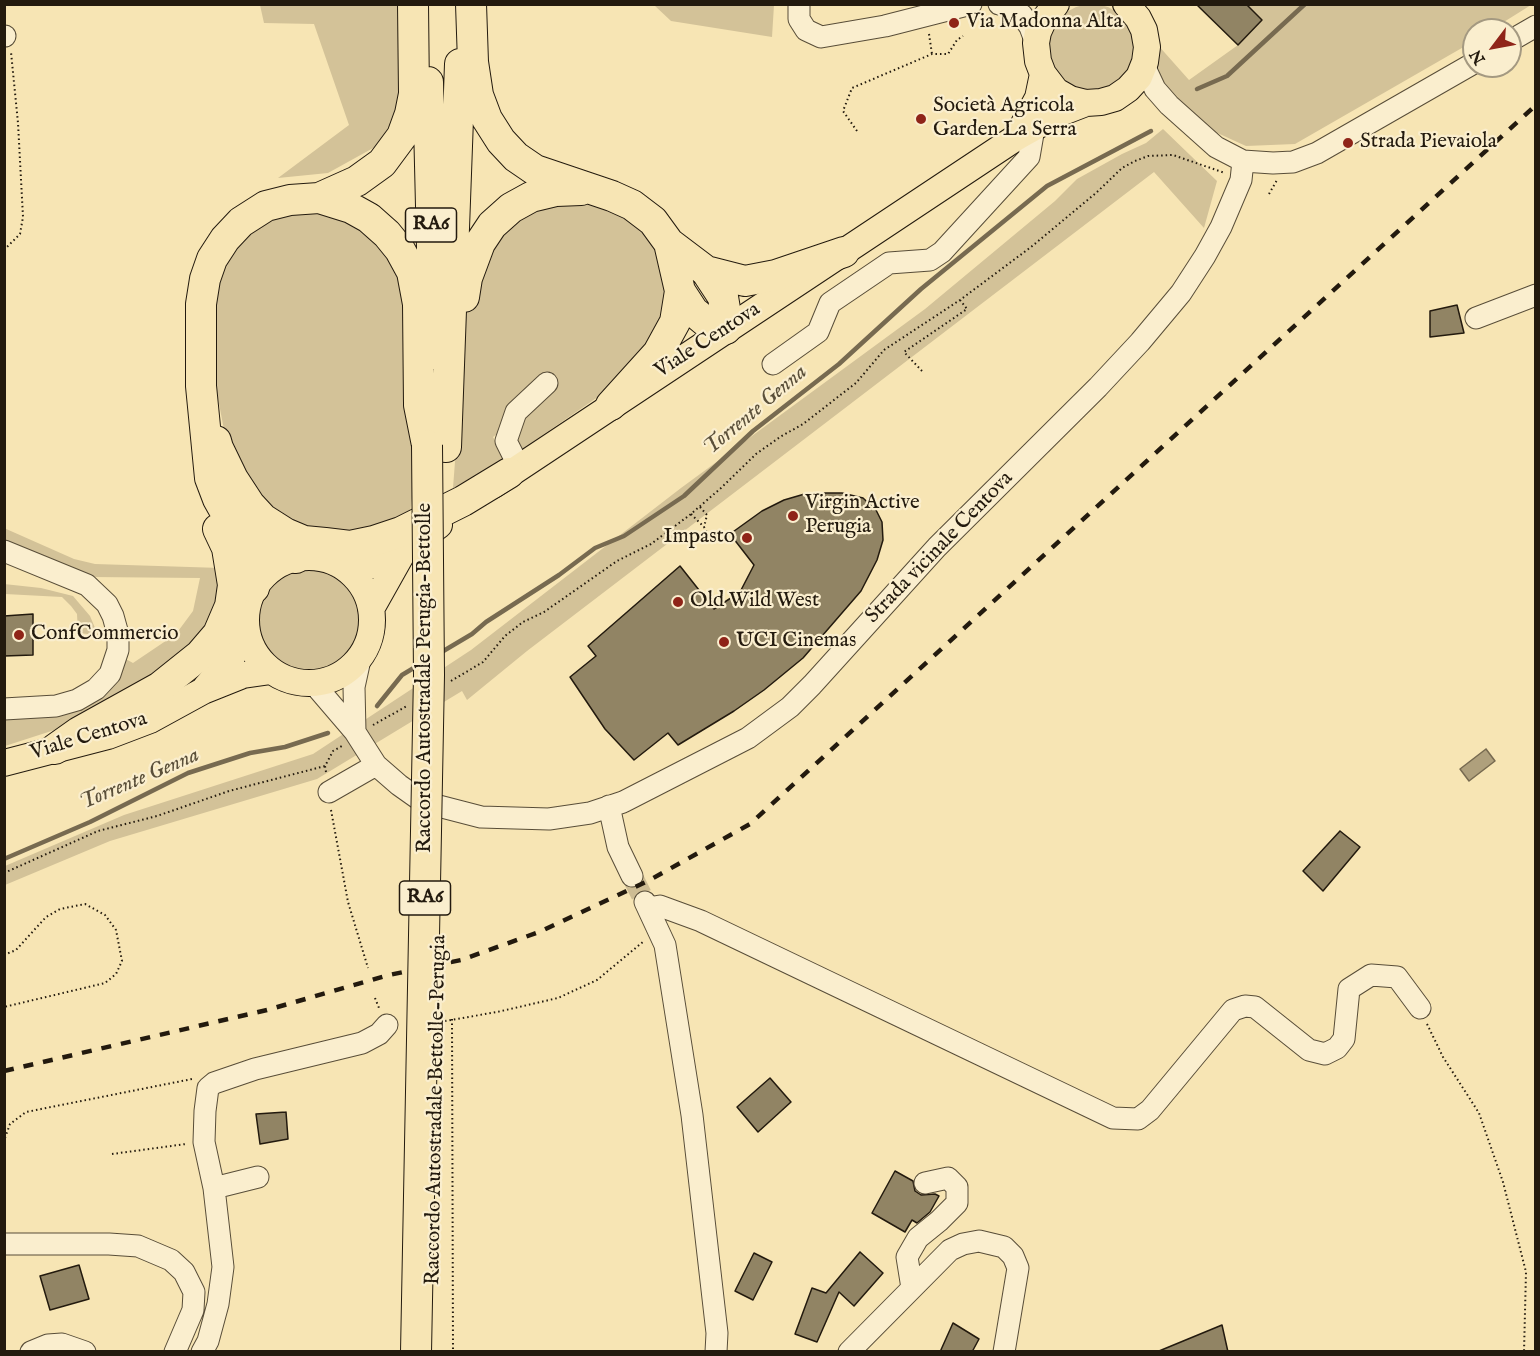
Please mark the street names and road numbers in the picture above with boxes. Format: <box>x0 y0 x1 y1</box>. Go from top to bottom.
road number: RA6 <box>406 208 456 242</box>
street label: Viale Centova <box>651 298 765 384</box>
street label: Strada vicinale Centova <box>861 467 1019 629</box>
street label: Raccordo Autostradale Perugia-Bettolle <box>413 503 439 853</box>
street label: Viale Centova <box>28 707 150 767</box>
road number: RA6 <box>400 881 450 915</box>
street label: Raccordo Autostradale Bettolle-Perugia <box>421 935 453 1285</box>

